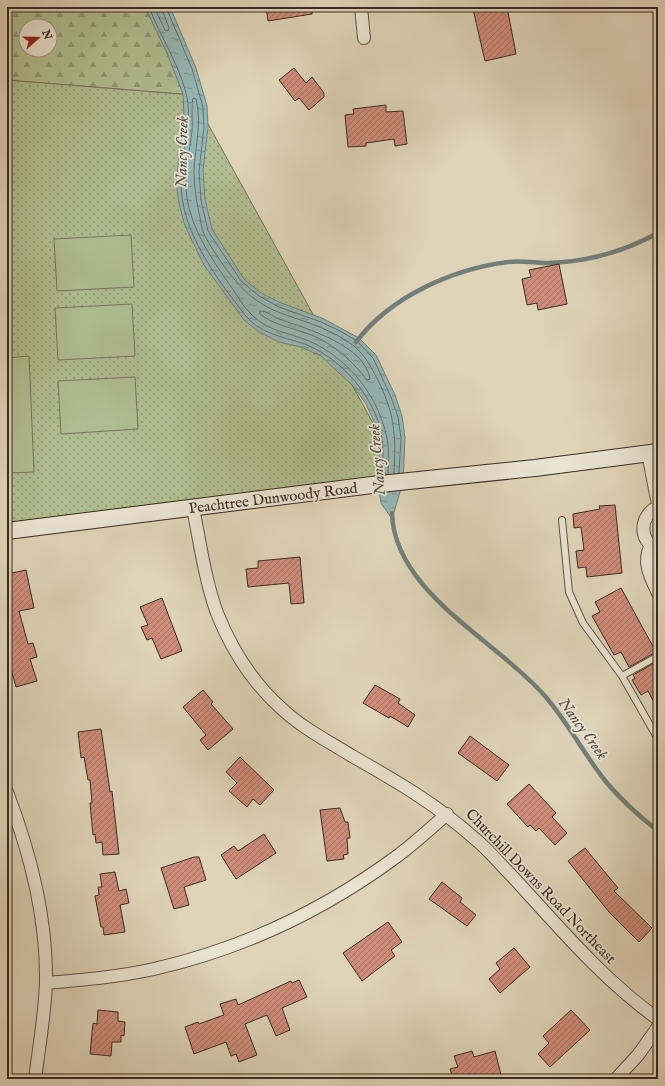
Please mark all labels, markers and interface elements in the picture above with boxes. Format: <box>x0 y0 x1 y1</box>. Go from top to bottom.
north arrow <box>18 18 58 58</box>
text: N <box>38 27 55 42</box>
water label: Nancy Creek <box>172 115 194 188</box>
water label: Nancy Creek <box>365 423 391 497</box>
street label: Peachtree Dunwoody Road <box>188 479 360 518</box>
water label: Nancy Creek <box>553 694 612 765</box>
street label: Churchill Downs Road Northeast <box>461 805 620 968</box>

